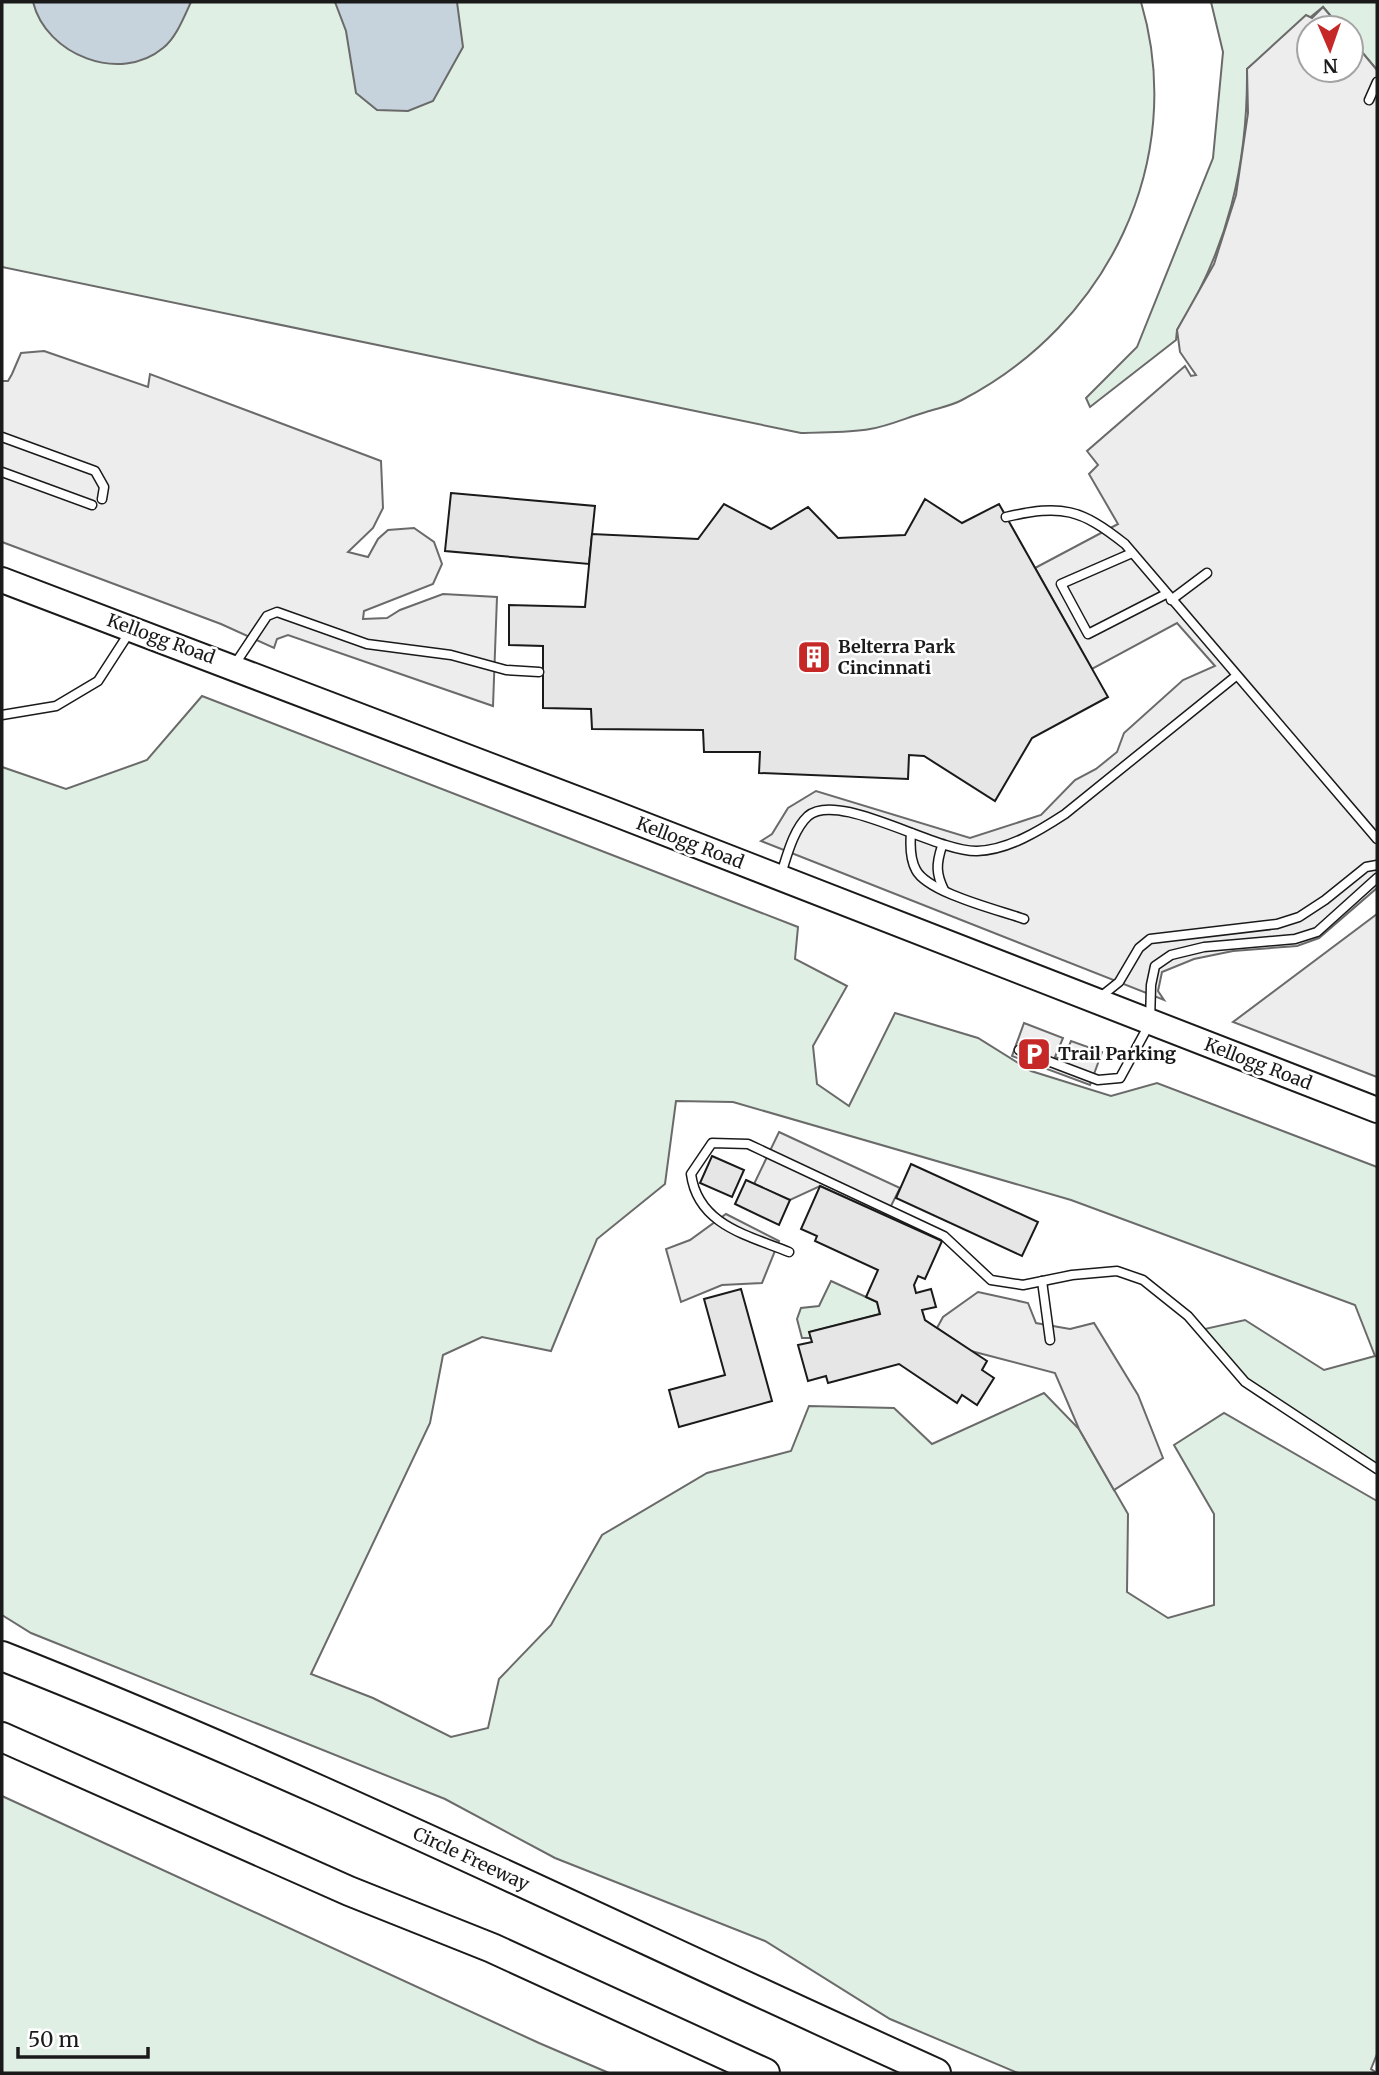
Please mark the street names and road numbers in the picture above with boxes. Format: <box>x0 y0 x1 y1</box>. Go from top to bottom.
street label: Kellogg Road <box>104 608 219 669</box>
street label: Kellogg Road <box>633 811 747 874</box>
street label: Kellogg Road <box>1201 1032 1315 1095</box>
street label: Circle Freeway <box>409 1822 533 1896</box>

